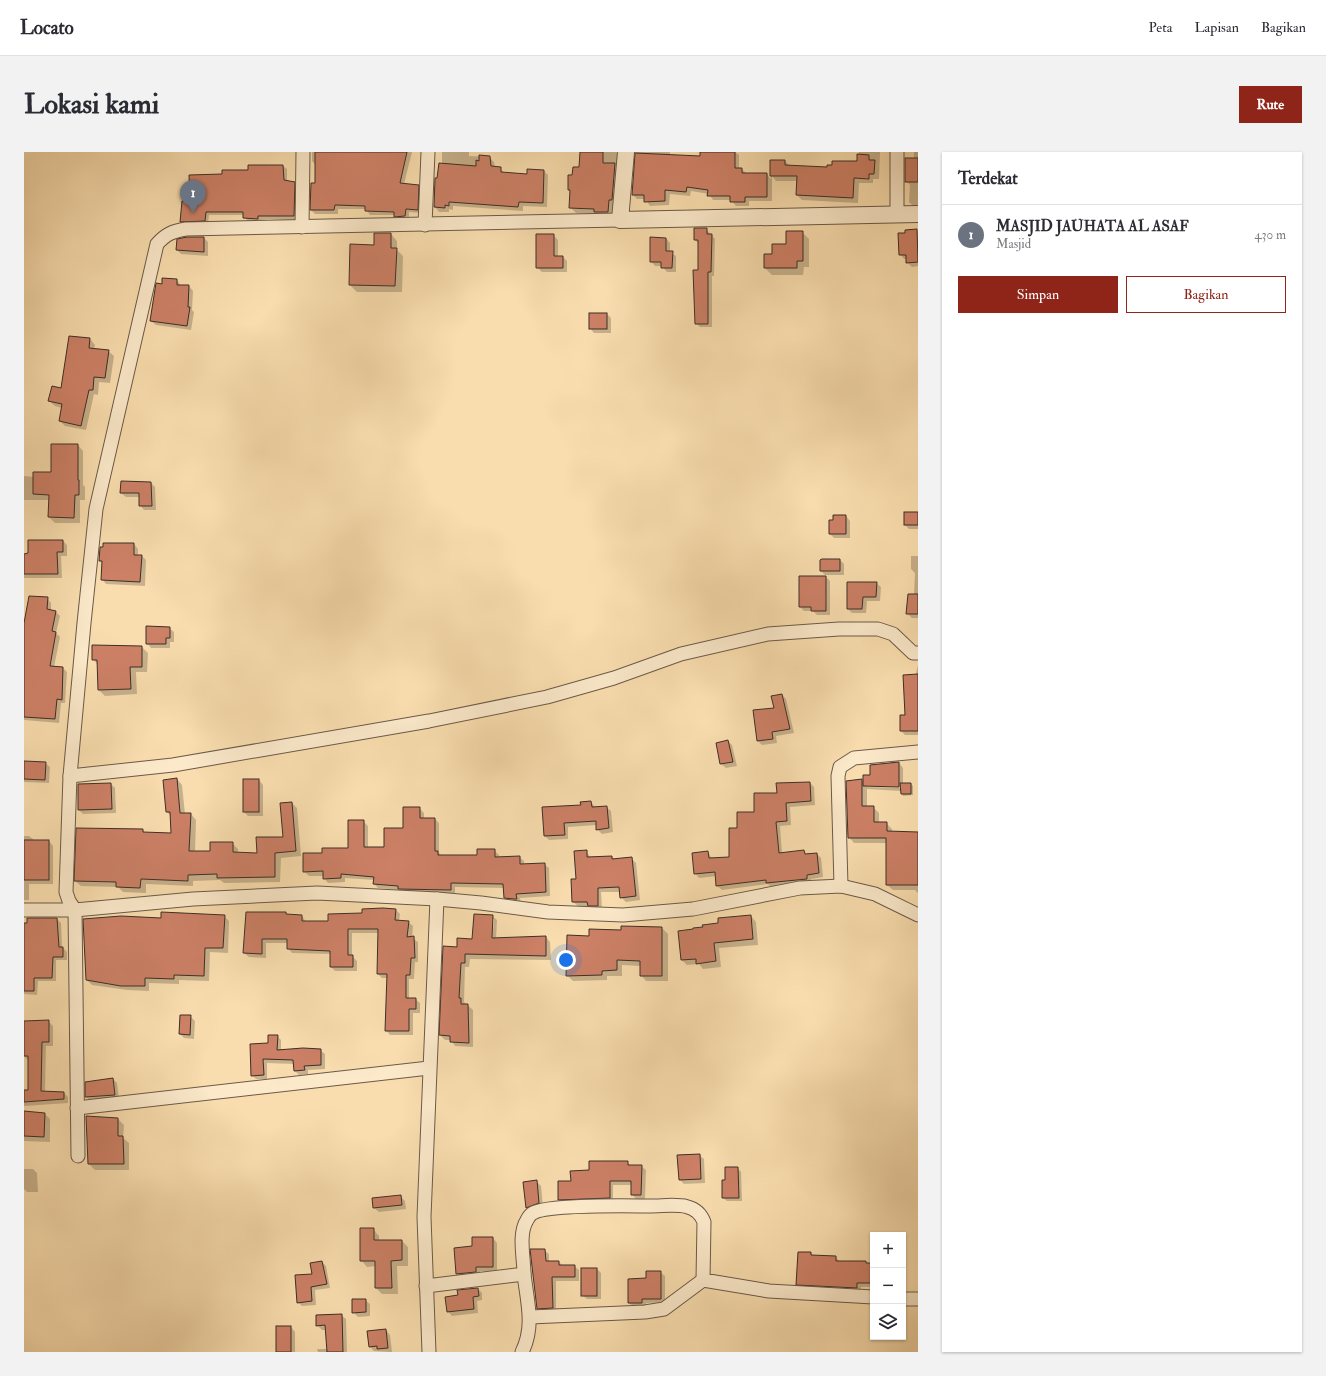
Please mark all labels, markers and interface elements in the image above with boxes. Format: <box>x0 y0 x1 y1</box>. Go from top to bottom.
text: Locato <box>20 16 74 40</box>
text: Peta <box>1149 19 1172 36</box>
text: Lapisan <box>1194 19 1239 36</box>
text: Bagikan <box>1261 19 1306 36</box>
button: Rute <box>1239 86 1302 123</box>
text: Lokasi kami <box>24 87 159 122</box>
text: Terdekat <box>958 168 1018 189</box>
pin: 1 <box>180 180 206 213</box>
text: MASJID JAUHATA AL ASAF <box>996 217 1189 236</box>
text: 1 <box>969 227 973 243</box>
text: 430 m <box>1255 227 1286 243</box>
text: Masjid <box>996 236 1031 252</box>
button: Simpan <box>958 276 1118 313</box>
button: Bagikan <box>1126 276 1286 313</box>
your location <box>556 950 576 970</box>
map controls <box>870 1232 906 1340</box>
button: + <box>870 1232 906 1268</box>
button: − <box>870 1268 906 1304</box>
button: layers <box>870 1304 906 1340</box>

